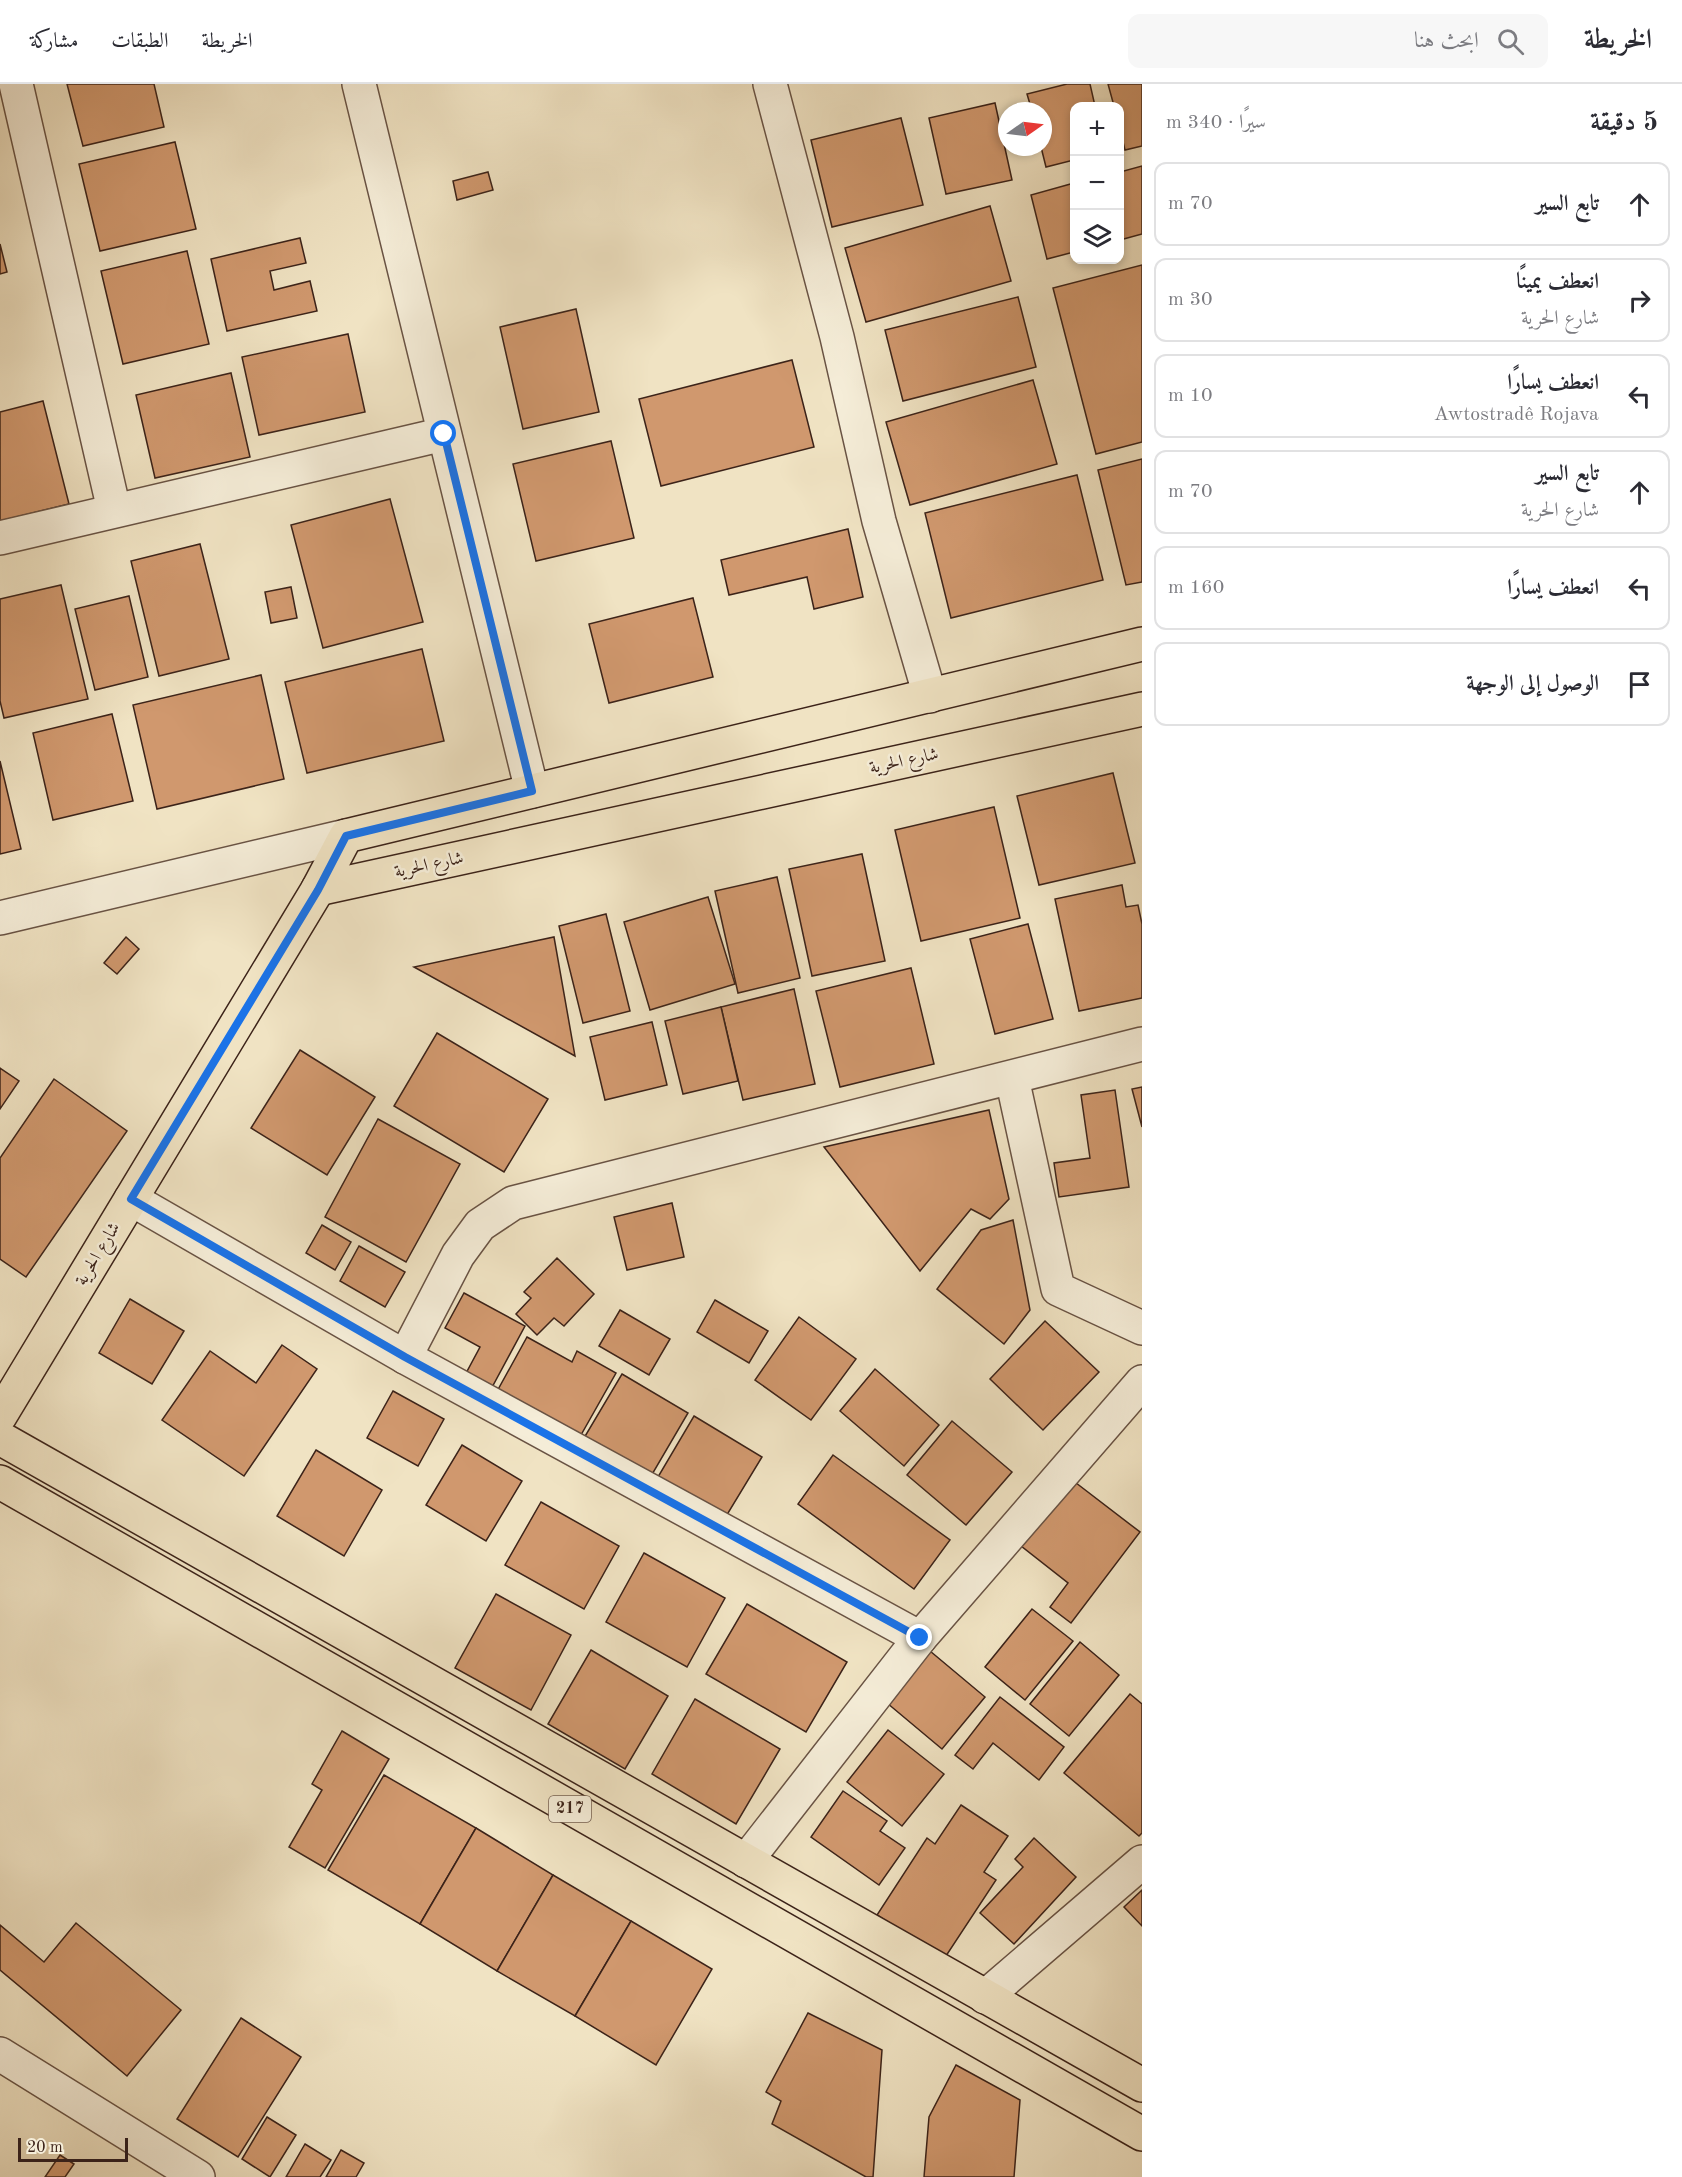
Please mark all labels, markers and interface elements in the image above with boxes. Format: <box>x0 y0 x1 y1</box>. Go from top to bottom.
search box <box>1128 14 1548 68</box>
icon: search <box>1494 25 1527 58</box>
text: الخريطة <box>1584 27 1652 55</box>
text: ابحث هنا <box>1414 30 1479 52</box>
text: مشاركة <box>30 31 78 52</box>
text: الطبقات <box>111 31 168 52</box>
text: الخريطة <box>201 31 253 52</box>
north arrow <box>998 102 1052 156</box>
map controls <box>1070 102 1124 264</box>
button: + <box>1070 102 1124 156</box>
text: 5 دقيقة <box>1590 110 1658 136</box>
text: سيرًا · 340 m <box>1166 113 1266 133</box>
button: − <box>1070 156 1124 210</box>
icon: ahead <box>1623 188 1656 221</box>
text: تابع السير <box>1535 193 1599 215</box>
text: 70 m <box>1168 194 1213 214</box>
button: layers <box>1070 210 1124 264</box>
text: انعطف يمينًا <box>1516 271 1599 293</box>
icon: right <box>1623 284 1656 317</box>
text: 30 m <box>1168 290 1213 310</box>
text: شارع الحرية <box>1521 309 1599 329</box>
text: انعطف يسارًا <box>1507 372 1599 394</box>
icon: left <box>1623 380 1656 413</box>
text: 10 m <box>1168 386 1213 406</box>
text: Awtostradê Rojava <box>1434 405 1599 425</box>
route start <box>430 420 456 446</box>
text: تابع السير <box>1535 463 1599 485</box>
icon: ahead <box>1623 476 1656 509</box>
text: 70 m <box>1168 482 1213 502</box>
text: شارع الحرية <box>1521 501 1599 521</box>
icon: left <box>1623 572 1656 605</box>
text: انعطف يسارًا <box>1507 577 1599 599</box>
text: 160 m <box>1168 578 1224 598</box>
icon: arrive <box>1623 668 1656 701</box>
text: الوصول إلى الوجهة <box>1466 673 1599 695</box>
street label: شارع الحرية <box>868 745 941 782</box>
street label: شارع الحرية <box>393 849 466 886</box>
street label: شارع الحرية <box>72 1219 128 1291</box>
route end <box>906 1624 932 1650</box>
road number: 217 <box>549 1796 591 1822</box>
scale bar <box>18 2135 128 2162</box>
text: 20 m <box>27 2140 63 2156</box>

